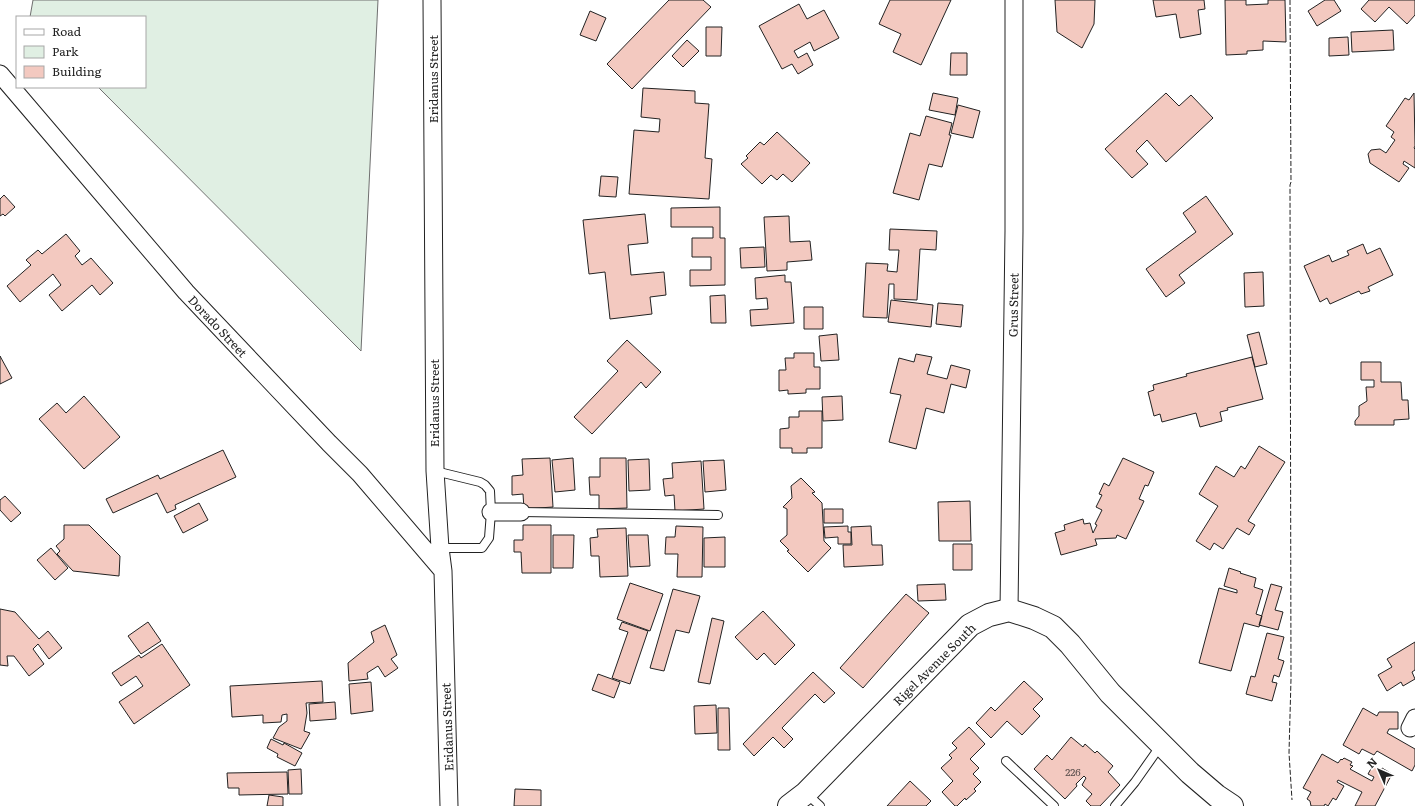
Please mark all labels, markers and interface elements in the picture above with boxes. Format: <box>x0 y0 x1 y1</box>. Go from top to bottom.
legend <box>16 16 146 88</box>
text: Road <box>52 22 82 40</box>
street label: Eridanus Street <box>424 35 442 123</box>
text: Park <box>52 42 79 60</box>
text: Building <box>52 62 102 80</box>
street label: Grus Street <box>1003 272 1023 337</box>
street label: Dorado Street <box>184 291 252 361</box>
street label: Eridanus Street <box>425 359 443 447</box>
street label: Rigel Avenue South <box>889 619 979 709</box>
street label: Eridanus Street <box>436 682 458 771</box>
north arrow <box>1359 750 1399 790</box>
text: N <box>1362 753 1380 771</box>
house number: 226 <box>1065 764 1081 779</box>

